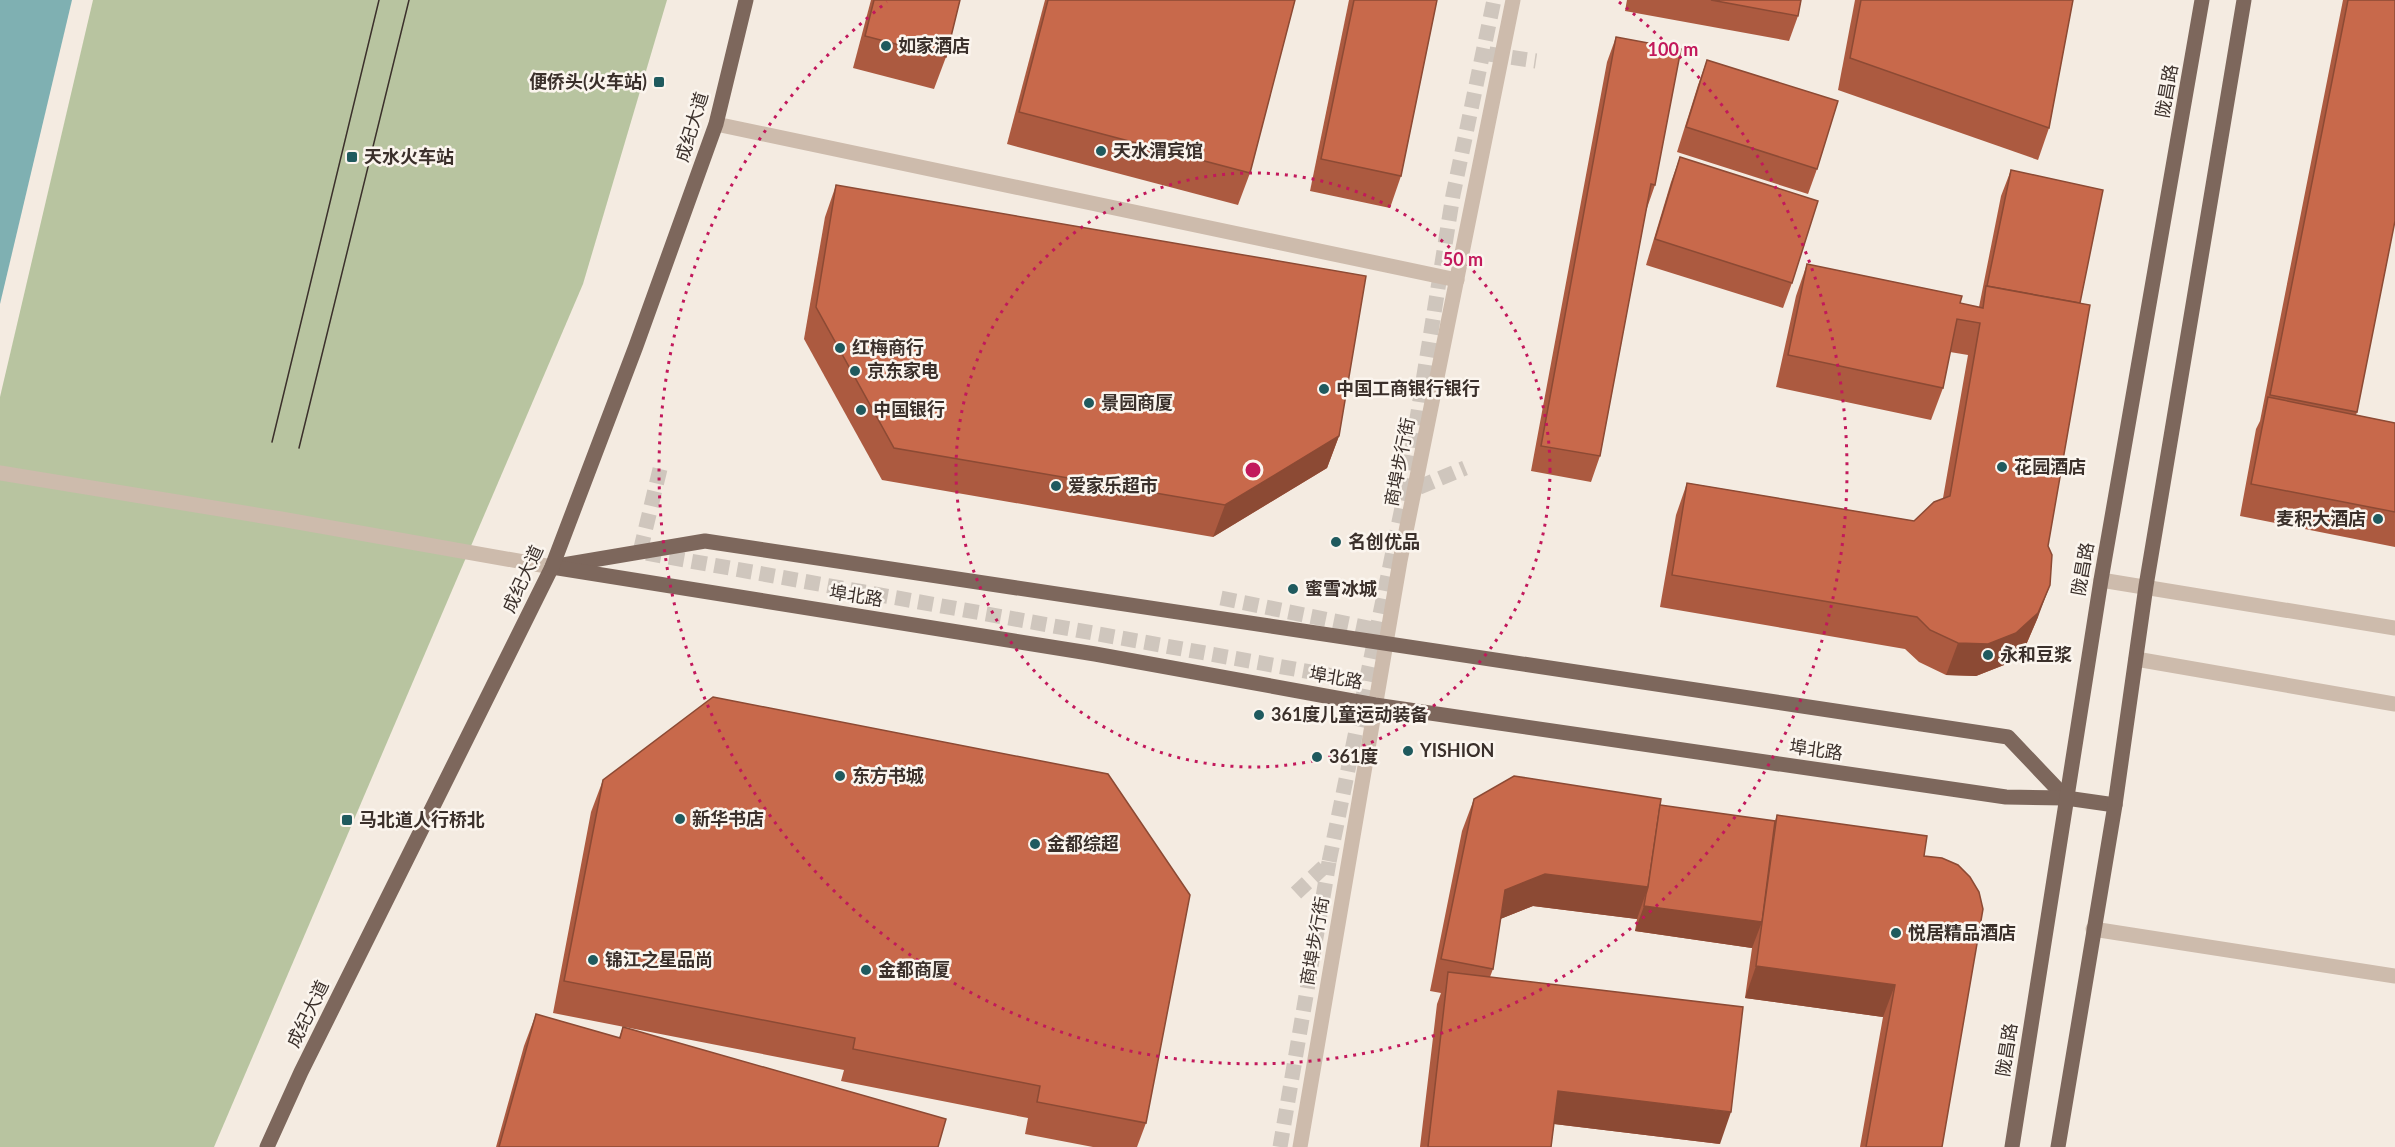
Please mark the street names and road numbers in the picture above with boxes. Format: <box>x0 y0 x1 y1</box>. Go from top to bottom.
street label: 陇昌路 <box>2150 62 2182 119</box>
street label: 成纪大道 <box>670 89 712 164</box>
street label: 商埠步行街 <box>1380 416 1418 508</box>
street label: 陇昌路 <box>2066 540 2098 597</box>
street label: 成纪大道 <box>497 541 547 616</box>
street label: 埠北路 <box>828 580 885 610</box>
street label: 埠北路 <box>1308 661 1365 693</box>
street label: 埠北路 <box>1788 734 1844 764</box>
street label: 商埠步行街 <box>1295 895 1333 987</box>
street label: 成纪大道 <box>281 976 333 1051</box>
street label: 陇昌路 <box>1991 1021 2021 1078</box>

